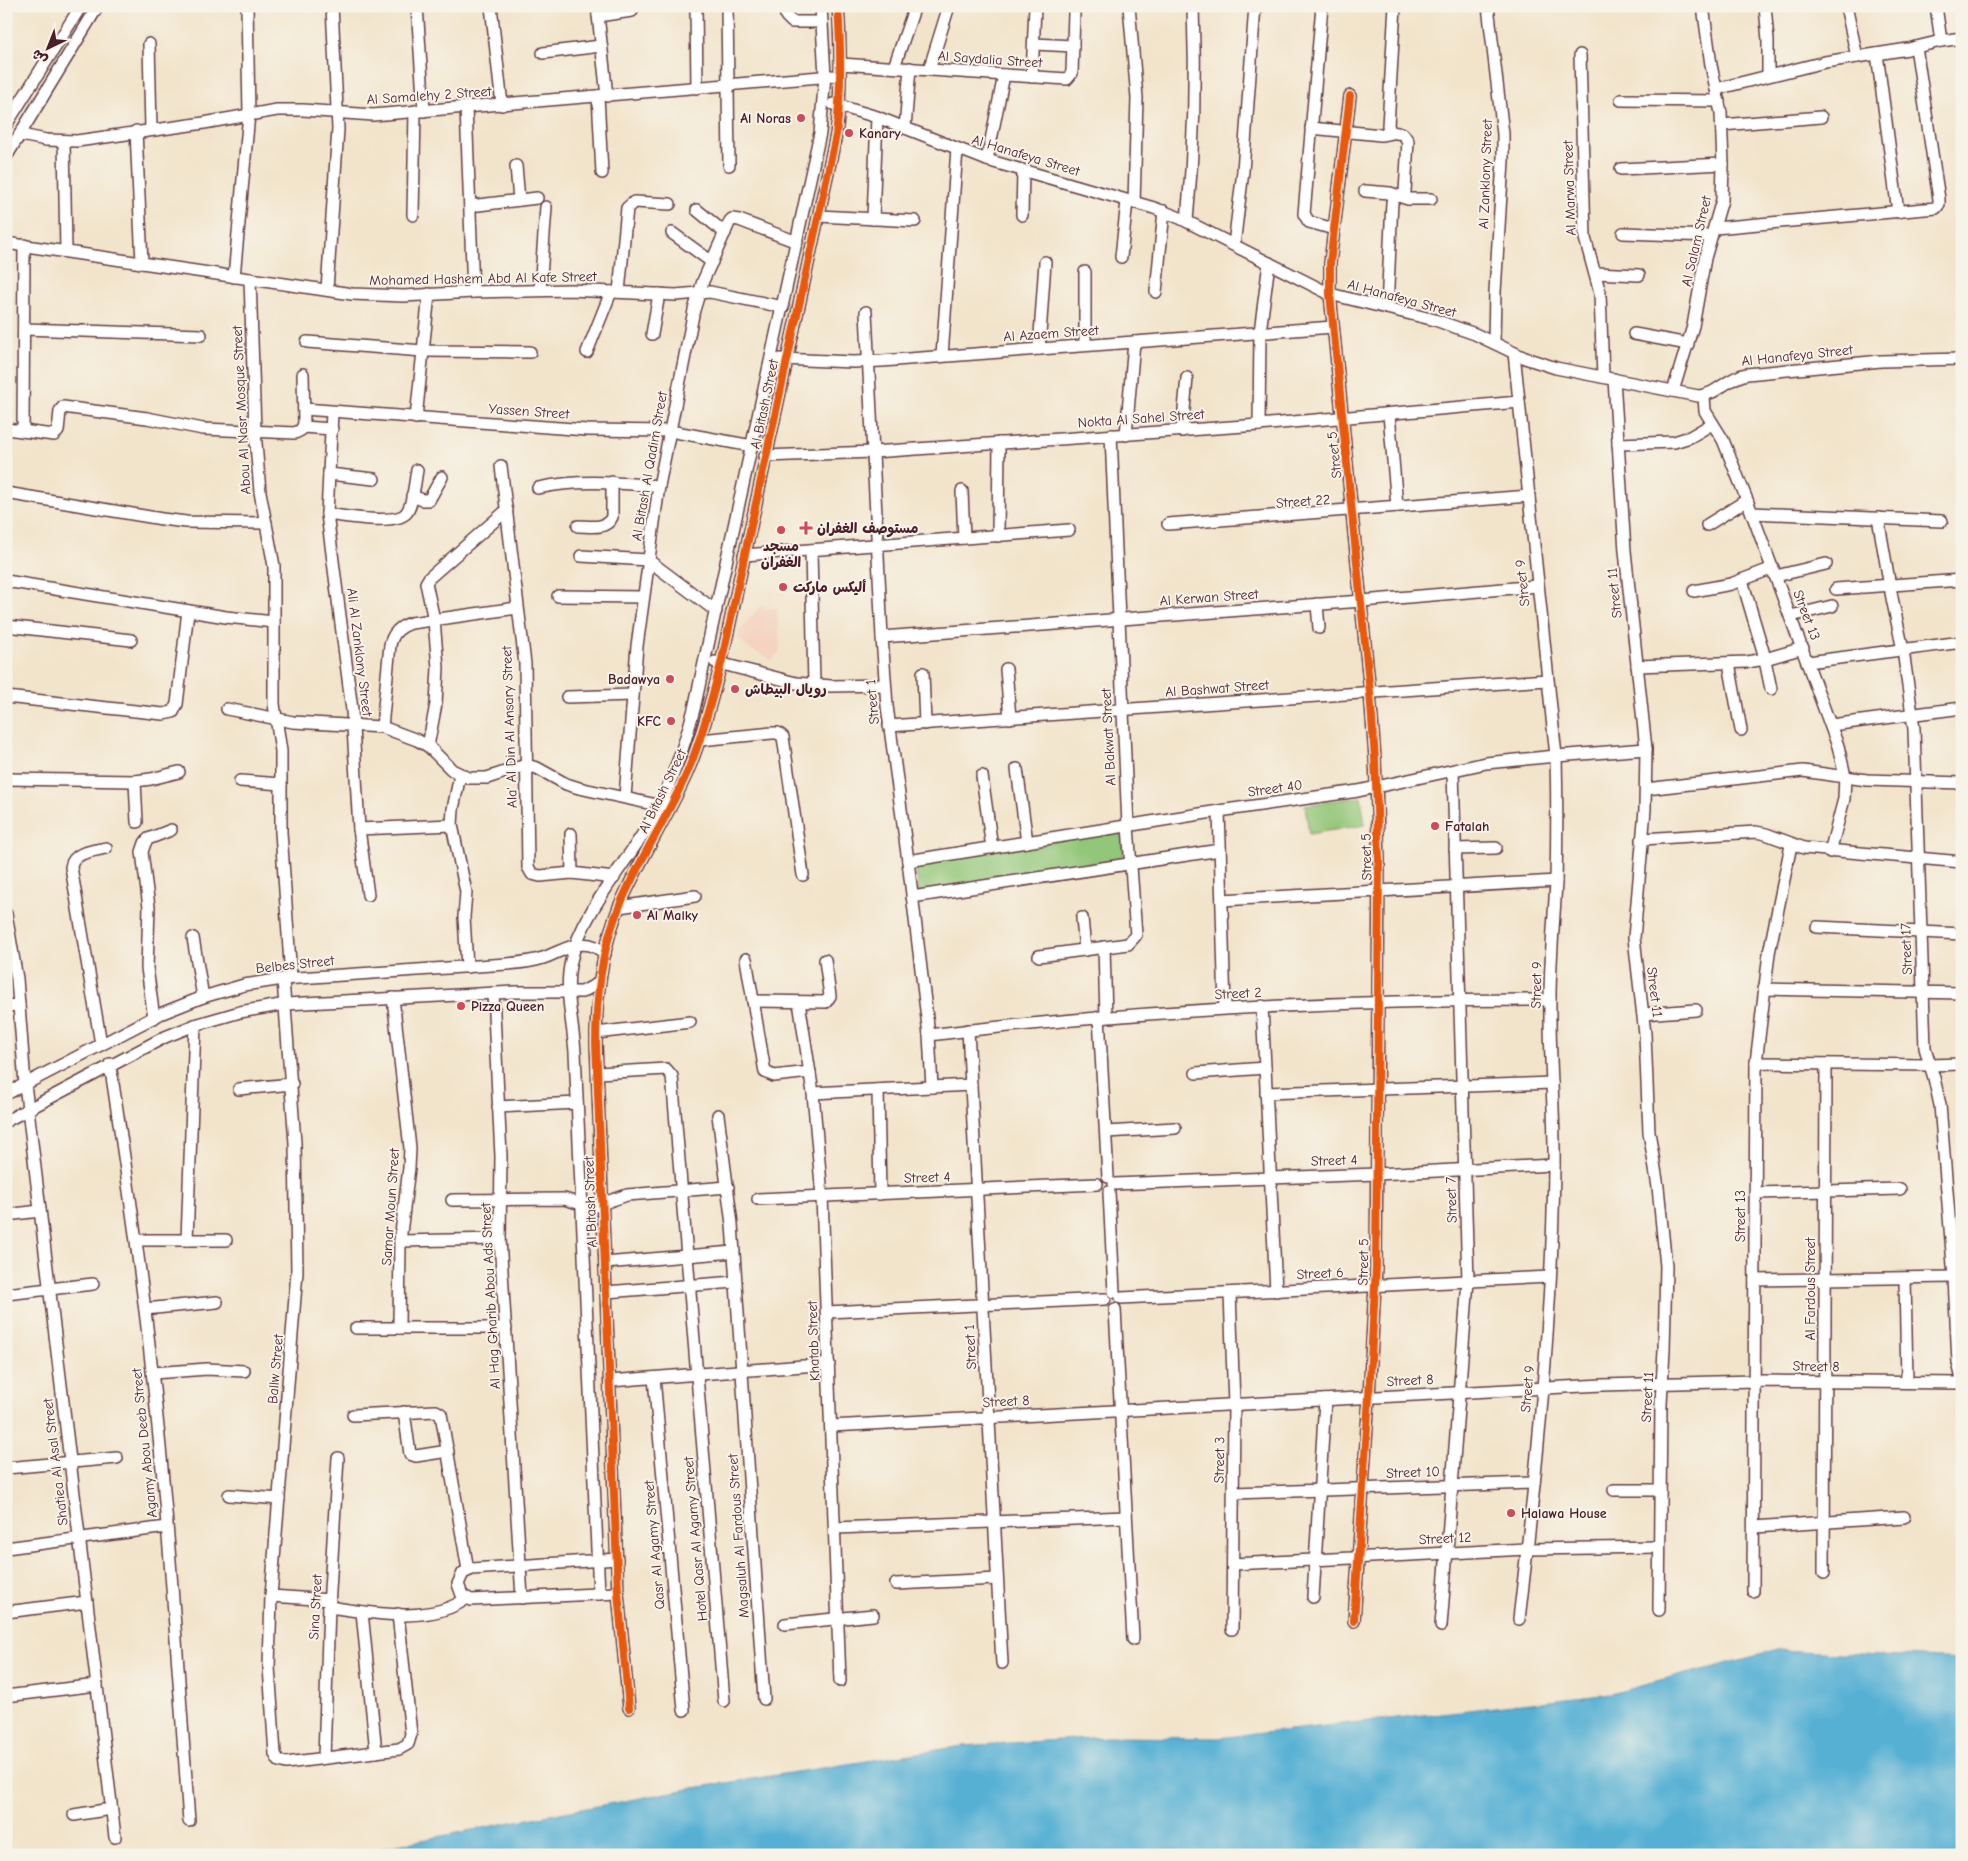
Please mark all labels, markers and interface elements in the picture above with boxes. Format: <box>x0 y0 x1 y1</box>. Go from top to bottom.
north arrow <box>22 22 72 72</box>
text: ش <box>28 46 51 69</box>
street label: Al Saydalia Street <box>937 47 1044 72</box>
street label: Al Samalehy 2 Street <box>366 83 493 108</box>
place label: Al Noras <box>740 110 791 127</box>
marker: Al Noras <box>795 112 807 124</box>
street label: Al Zanklony Street <box>1475 118 1496 229</box>
place label: Kanary <box>859 125 901 142</box>
marker: Kanary <box>843 127 855 139</box>
street label: Al Hanafeya Street <box>970 131 1083 180</box>
street label: Al Marwa Street <box>1559 139 1580 236</box>
street label: Al Salam Street <box>1678 193 1715 288</box>
street label: Mohamed Hashem Abd Al Kafe Street <box>369 268 598 289</box>
street label: Al Hanafeya Street <box>1346 276 1459 321</box>
street label: Al Azaem Street <box>1003 322 1100 345</box>
street label: Abou Al Nasr Mosque Street <box>229 324 254 495</box>
street label: Al Hanafeya Street <box>1741 341 1855 370</box>
street label: Al Bitash Street <box>747 357 783 451</box>
street label: Al Bitash Al Qadim Street <box>628 389 671 542</box>
street label: Yassen Street <box>488 400 571 423</box>
street label: Nokta Al Sahel Street <box>1077 406 1206 431</box>
street label: Street 5 <box>1324 431 1345 479</box>
street label: Street 22 <box>1275 491 1331 512</box>
place label: مستوصف الغفران <box>817 520 918 538</box>
marker: مستوصف الغفران <box>799 521 813 535</box>
marker: مسجد الغفران <box>775 524 787 536</box>
place label: مسجد الغفران <box>761 538 802 571</box>
street label: Street 9 <box>1512 559 1533 607</box>
street label: Street 11 <box>1603 567 1626 619</box>
place label: أليكس ماركت <box>793 578 866 596</box>
marker: أليكس ماركت <box>777 581 789 593</box>
street label: Al Kerwan Street <box>1159 585 1260 609</box>
street label: Ali Al Zanklony Street <box>343 587 376 718</box>
street label: Street 13 <box>1789 588 1824 643</box>
street label: Ala' Al Din Al Ansary Street <box>498 645 521 808</box>
place label: Badawya <box>608 671 660 688</box>
marker: Badawya <box>664 673 676 685</box>
street label: Al Bashwat Street <box>1164 676 1271 701</box>
street label: Street 1 <box>862 679 883 725</box>
place label: رويال البيطاش <box>745 681 827 698</box>
marker: رويال البيطاش <box>729 683 741 695</box>
street label: Al Bakwat Street <box>1097 687 1120 786</box>
place label: KFC <box>637 713 662 730</box>
marker: KFC <box>665 715 677 727</box>
street label: Al Bitash Street <box>635 745 691 836</box>
street label: Street 40 <box>1247 776 1304 801</box>
place label: Fatalah <box>1445 818 1489 835</box>
marker: Fatalah <box>1429 820 1441 832</box>
street label: Street 5 <box>1358 833 1375 881</box>
place label: Al Malky <box>647 907 699 924</box>
marker: Al Malky <box>631 909 643 921</box>
street label: Street 17 <box>1897 922 1916 975</box>
street label: Belbes Street <box>255 952 336 977</box>
street label: Street 9 <box>1528 961 1545 1009</box>
street label: Street 11 <box>1643 966 1666 1018</box>
street label: Street 2 <box>1214 984 1262 1003</box>
place label: Pizza Queen <box>471 998 544 1015</box>
marker: Pizza Queen <box>455 1000 467 1012</box>
street label: Samar Moun Street <box>378 1147 403 1266</box>
street label: Street 4 <box>1310 1151 1358 1170</box>
street label: Al Bitash Street <box>580 1155 601 1248</box>
street label: Street 4 <box>903 1168 951 1187</box>
street label: Street 7 <box>1442 1176 1461 1223</box>
street label: Street 13 <box>1732 1190 1749 1242</box>
street label: Al Hag Gharib Abou Ads Street <box>477 1201 504 1390</box>
street label: Al Fardous Street <box>1802 1236 1819 1341</box>
street label: Street 5 <box>1355 1238 1372 1286</box>
street label: Street 6 <box>1296 1264 1344 1283</box>
street label: Khatab Street <box>804 1299 823 1382</box>
street label: Street 1 <box>961 1324 980 1370</box>
street label: Ballw Street <box>264 1332 287 1405</box>
street label: Street 8 <box>1792 1358 1840 1375</box>
street label: Street 9 <box>1517 1365 1538 1413</box>
street label: Agamy Abou Deeb Street <box>128 1366 161 1519</box>
street label: Street 8 <box>1386 1371 1434 1390</box>
street label: Street 11 <box>1638 1371 1657 1423</box>
street label: Street 8 <box>982 1392 1030 1411</box>
street label: Shatiea Al Asal Street <box>39 1396 72 1527</box>
street label: Street 3 <box>1211 1436 1228 1484</box>
street label: Magsaluh Al Fardous Street <box>724 1452 753 1619</box>
street label: Hotel Qasr Al Agamy Street <box>680 1455 711 1622</box>
street label: Street 10 <box>1386 1463 1440 1482</box>
street label: Qasr Al Agamy Street <box>640 1479 669 1610</box>
place label: Halawa House <box>1521 1505 1607 1522</box>
marker: Halawa House <box>1505 1507 1517 1519</box>
street label: Street 12 <box>1418 1529 1472 1548</box>
street label: Sina Street <box>305 1573 326 1640</box>

